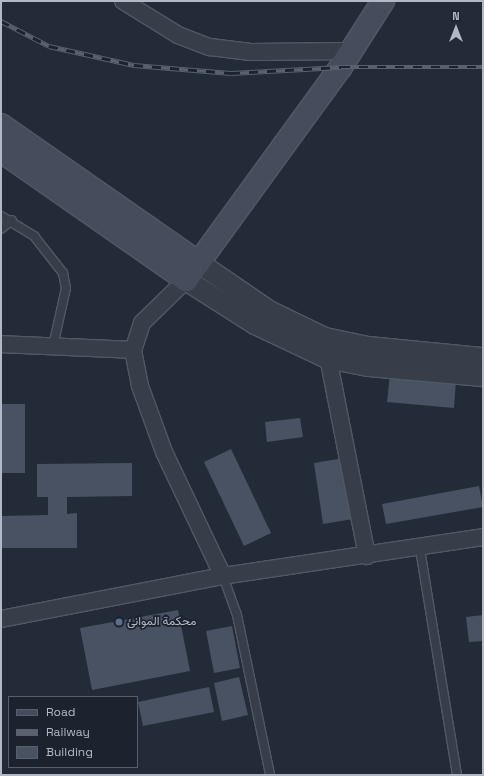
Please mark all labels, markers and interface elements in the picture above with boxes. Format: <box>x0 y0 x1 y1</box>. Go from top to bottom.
north arrow <box>436 8 476 48</box>
text: N <box>452 9 460 23</box>
place label: محكمة الموانئ <box>127 615 196 629</box>
marker: محكمة الموانئ <box>114 617 124 627</box>
legend <box>8 696 138 768</box>
text: Road <box>46 704 75 720</box>
text: Railway <box>46 724 90 740</box>
text: Building <box>46 744 93 760</box>

